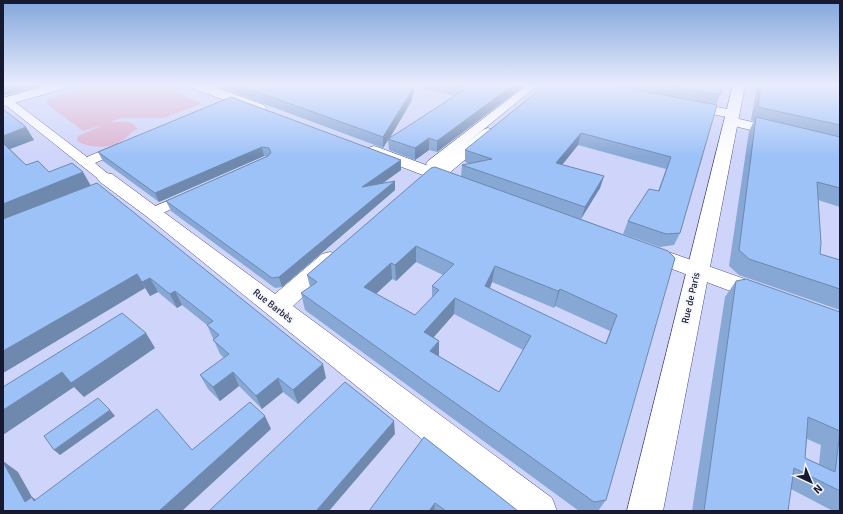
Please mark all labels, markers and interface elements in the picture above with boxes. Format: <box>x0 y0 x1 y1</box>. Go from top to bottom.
street label: Rue de Paris <box>679 271 703 325</box>
street label: Rue Barbès <box>250 287 296 326</box>
north arrow <box>791 462 831 502</box>
text: N <box>810 481 825 496</box>

